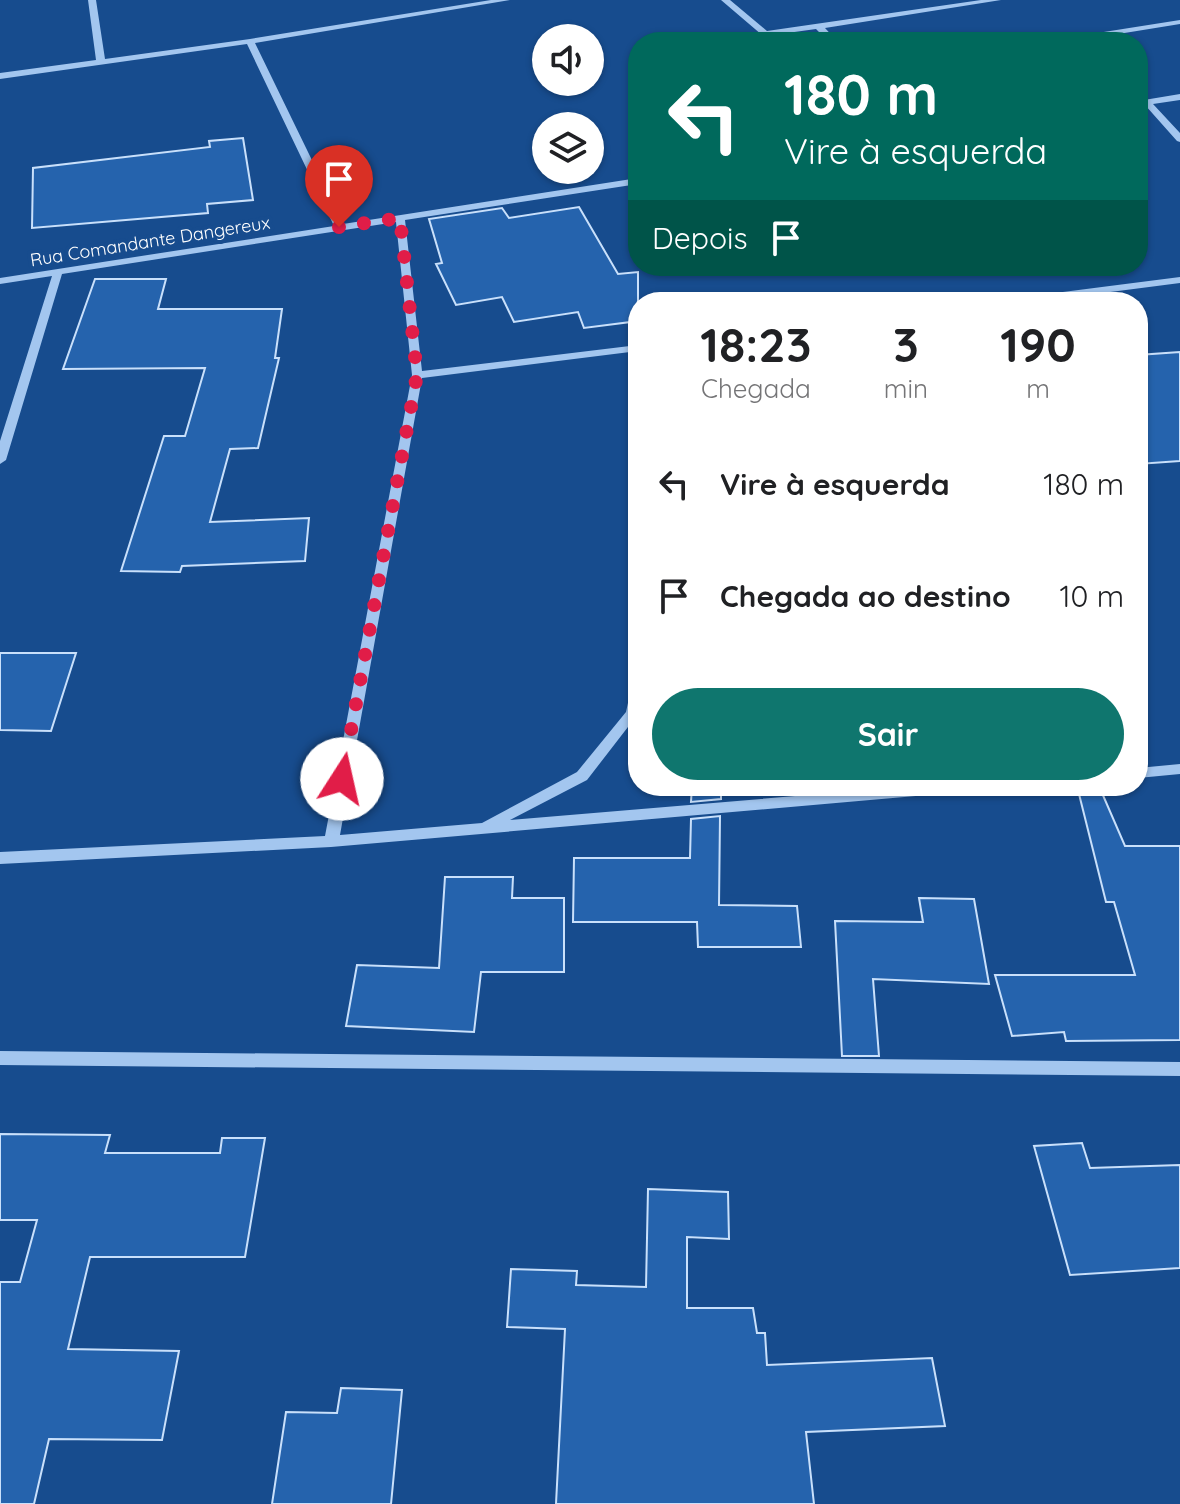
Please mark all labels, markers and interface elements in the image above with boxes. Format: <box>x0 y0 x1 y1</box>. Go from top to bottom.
map controls <box>532 24 604 184</box>
button: sound <box>532 24 604 96</box>
text: 180 m <box>784 59 938 129</box>
icon: left <box>652 64 756 168</box>
button: layers <box>532 112 604 184</box>
text: Vire à esquerda <box>784 128 1047 173</box>
pin <box>305 145 373 227</box>
icon: arrive <box>317 157 361 201</box>
street label: Rua Comandante Dangereux <box>28 211 272 271</box>
icon: arrive <box>764 216 808 260</box>
text: Depois <box>652 219 748 257</box>
text: 18:23 <box>700 314 811 374</box>
text: 3 <box>893 314 919 374</box>
text: 190 <box>1000 314 1076 374</box>
text: Chegada <box>701 372 811 405</box>
text: min <box>884 372 928 405</box>
text: m <box>1026 372 1050 405</box>
icon: left <box>652 462 696 506</box>
text: Vire à esquerda <box>720 465 949 503</box>
text: 180 m <box>1043 465 1124 503</box>
icon: arrive <box>652 574 696 618</box>
text: Chegada ao destino <box>720 577 1011 615</box>
text: 10 m <box>1060 577 1124 615</box>
button: Sair <box>652 688 1124 780</box>
position arrow <box>300 737 384 821</box>

